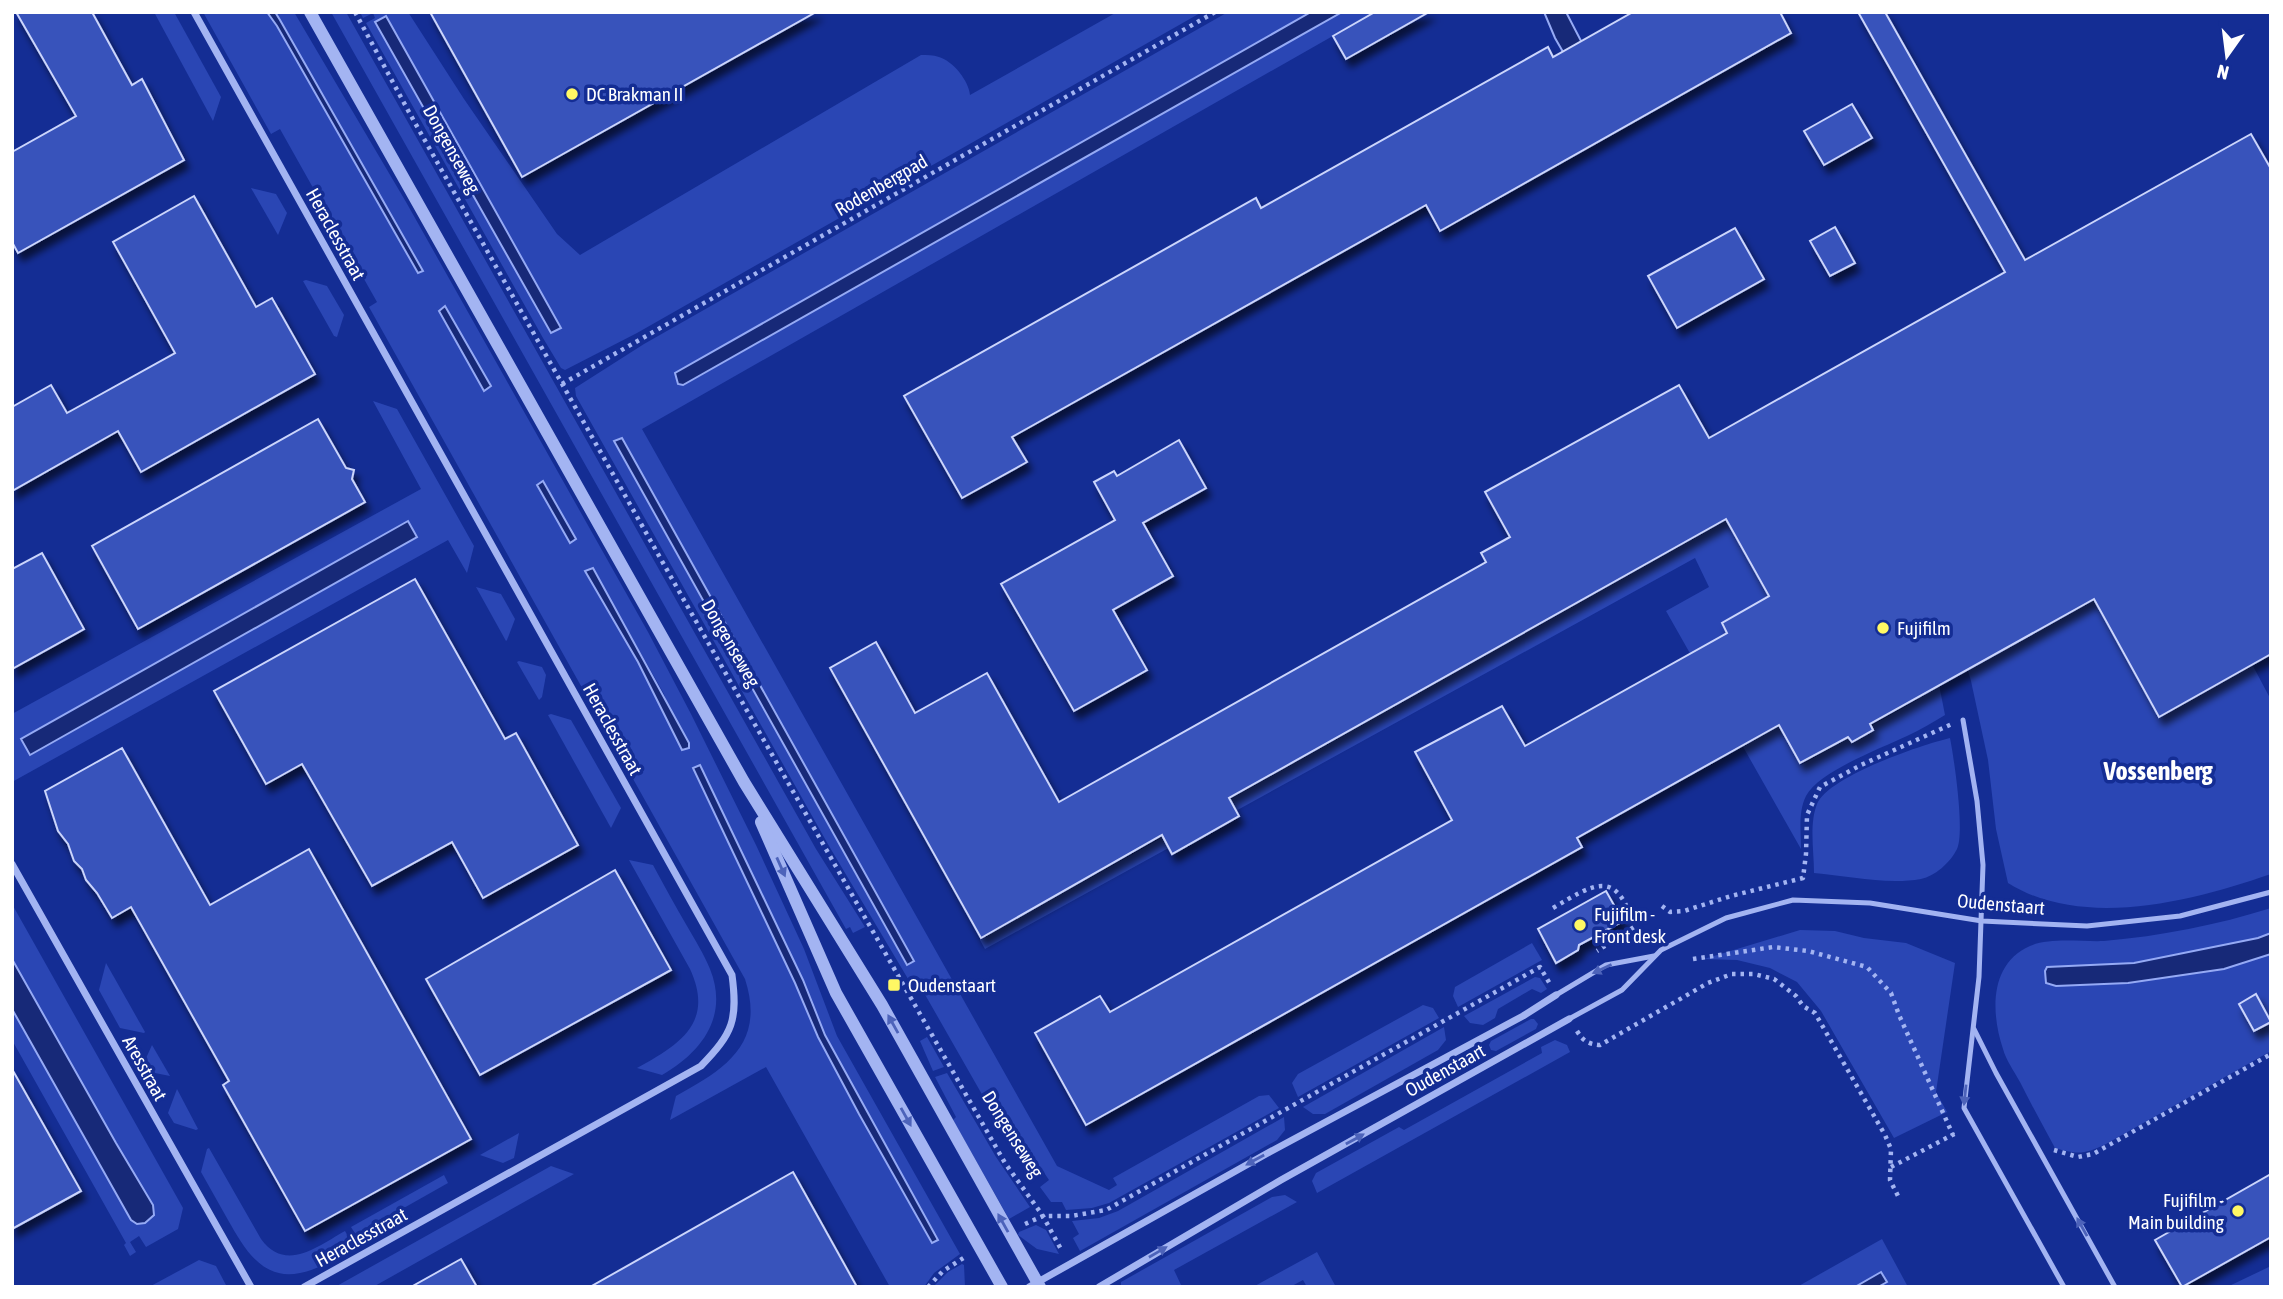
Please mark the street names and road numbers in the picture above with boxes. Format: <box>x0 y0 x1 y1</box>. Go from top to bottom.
street label: Dongenseweg <box>419 101 486 198</box>
street label: Rodenbergpad <box>831 150 931 220</box>
street label: Heraclesstraat <box>302 184 370 284</box>
street label: Dongenseweg <box>697 595 765 691</box>
street label: Heraclesstraat <box>579 679 647 779</box>
street label: Oudenstaart <box>1956 889 2046 919</box>
street label: Aresstraat <box>118 1032 172 1104</box>
street label: Oudenstaart <box>1401 1039 1489 1101</box>
street label: Dongenseweg <box>978 1087 1049 1182</box>
street label: Heraclesstraat <box>311 1203 411 1271</box>

